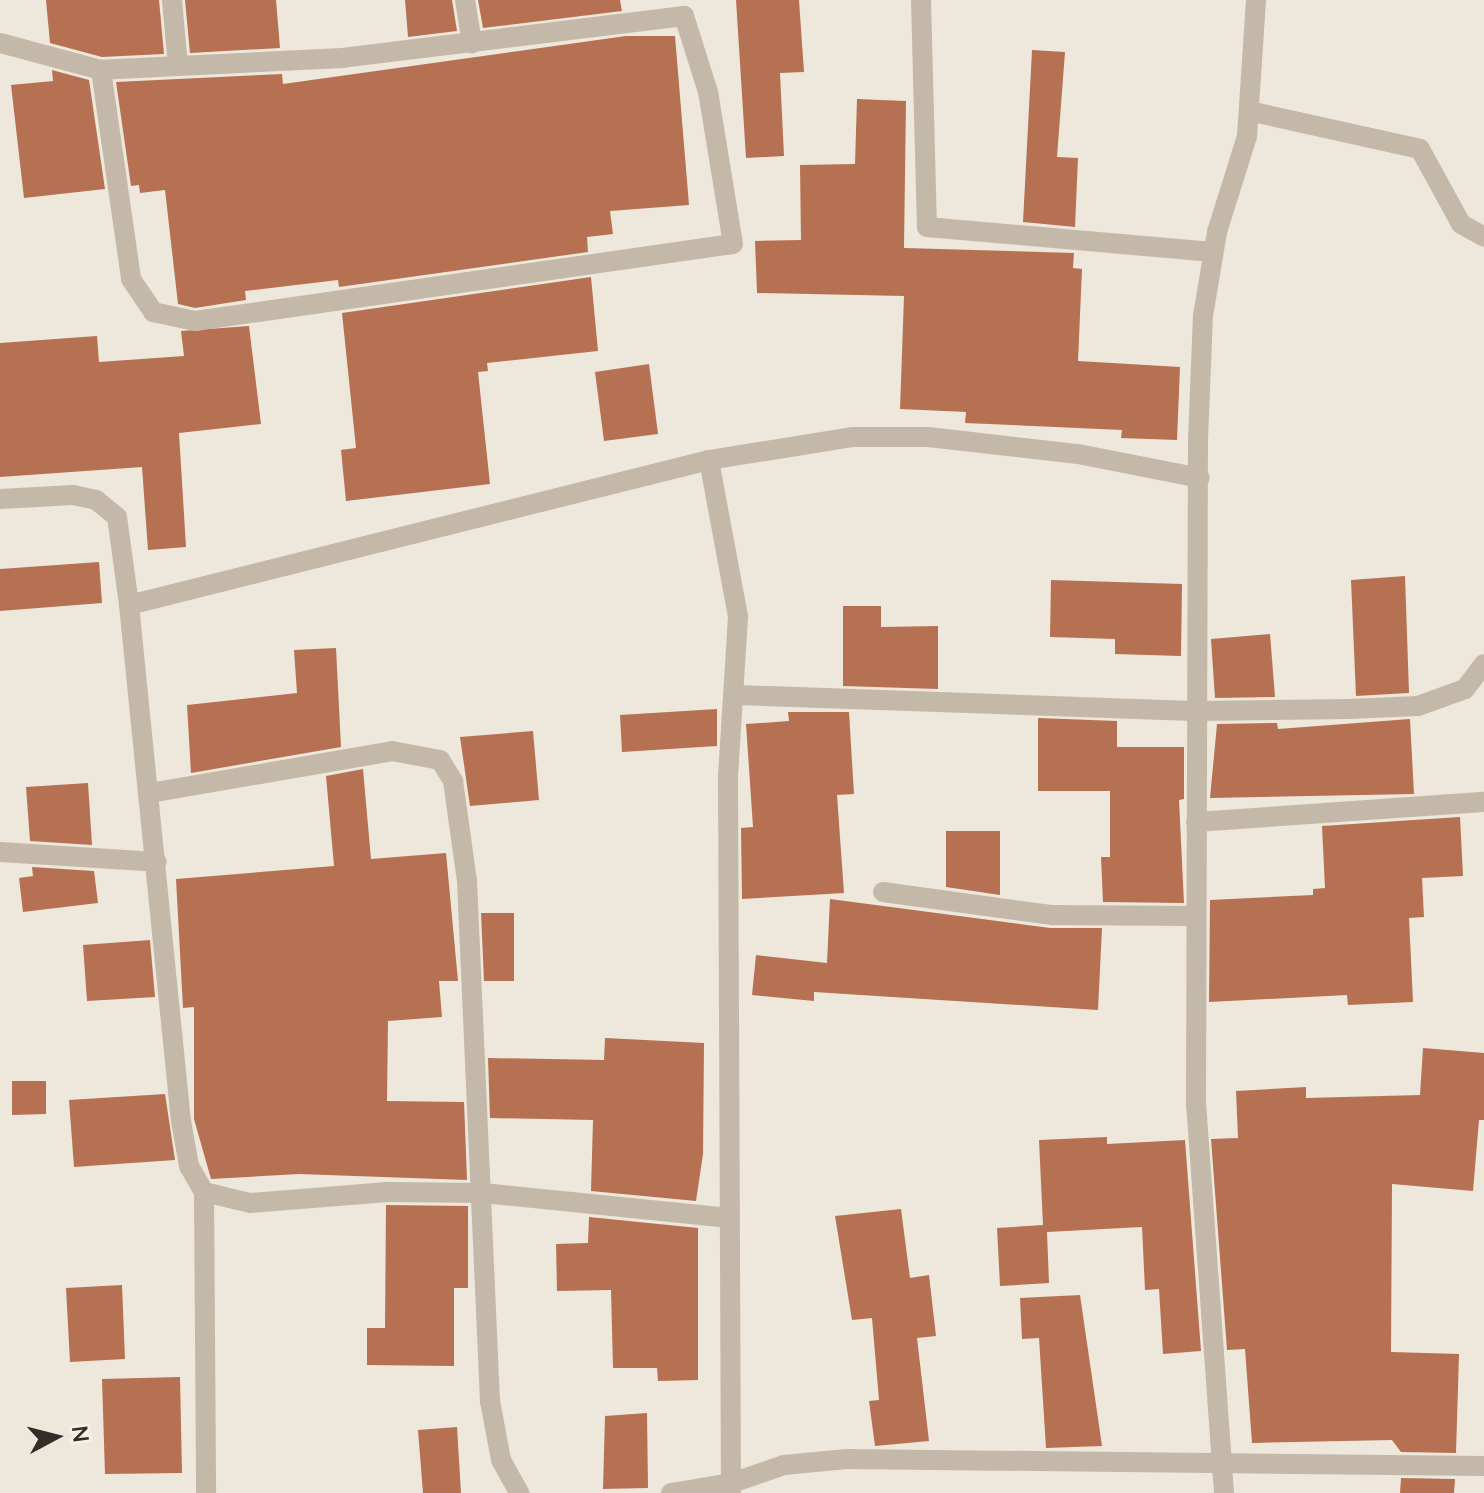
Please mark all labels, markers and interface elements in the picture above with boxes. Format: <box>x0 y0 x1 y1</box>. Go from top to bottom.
north arrow <box>16 1397 96 1477</box>
text: N <box>64 1424 96 1444</box>

